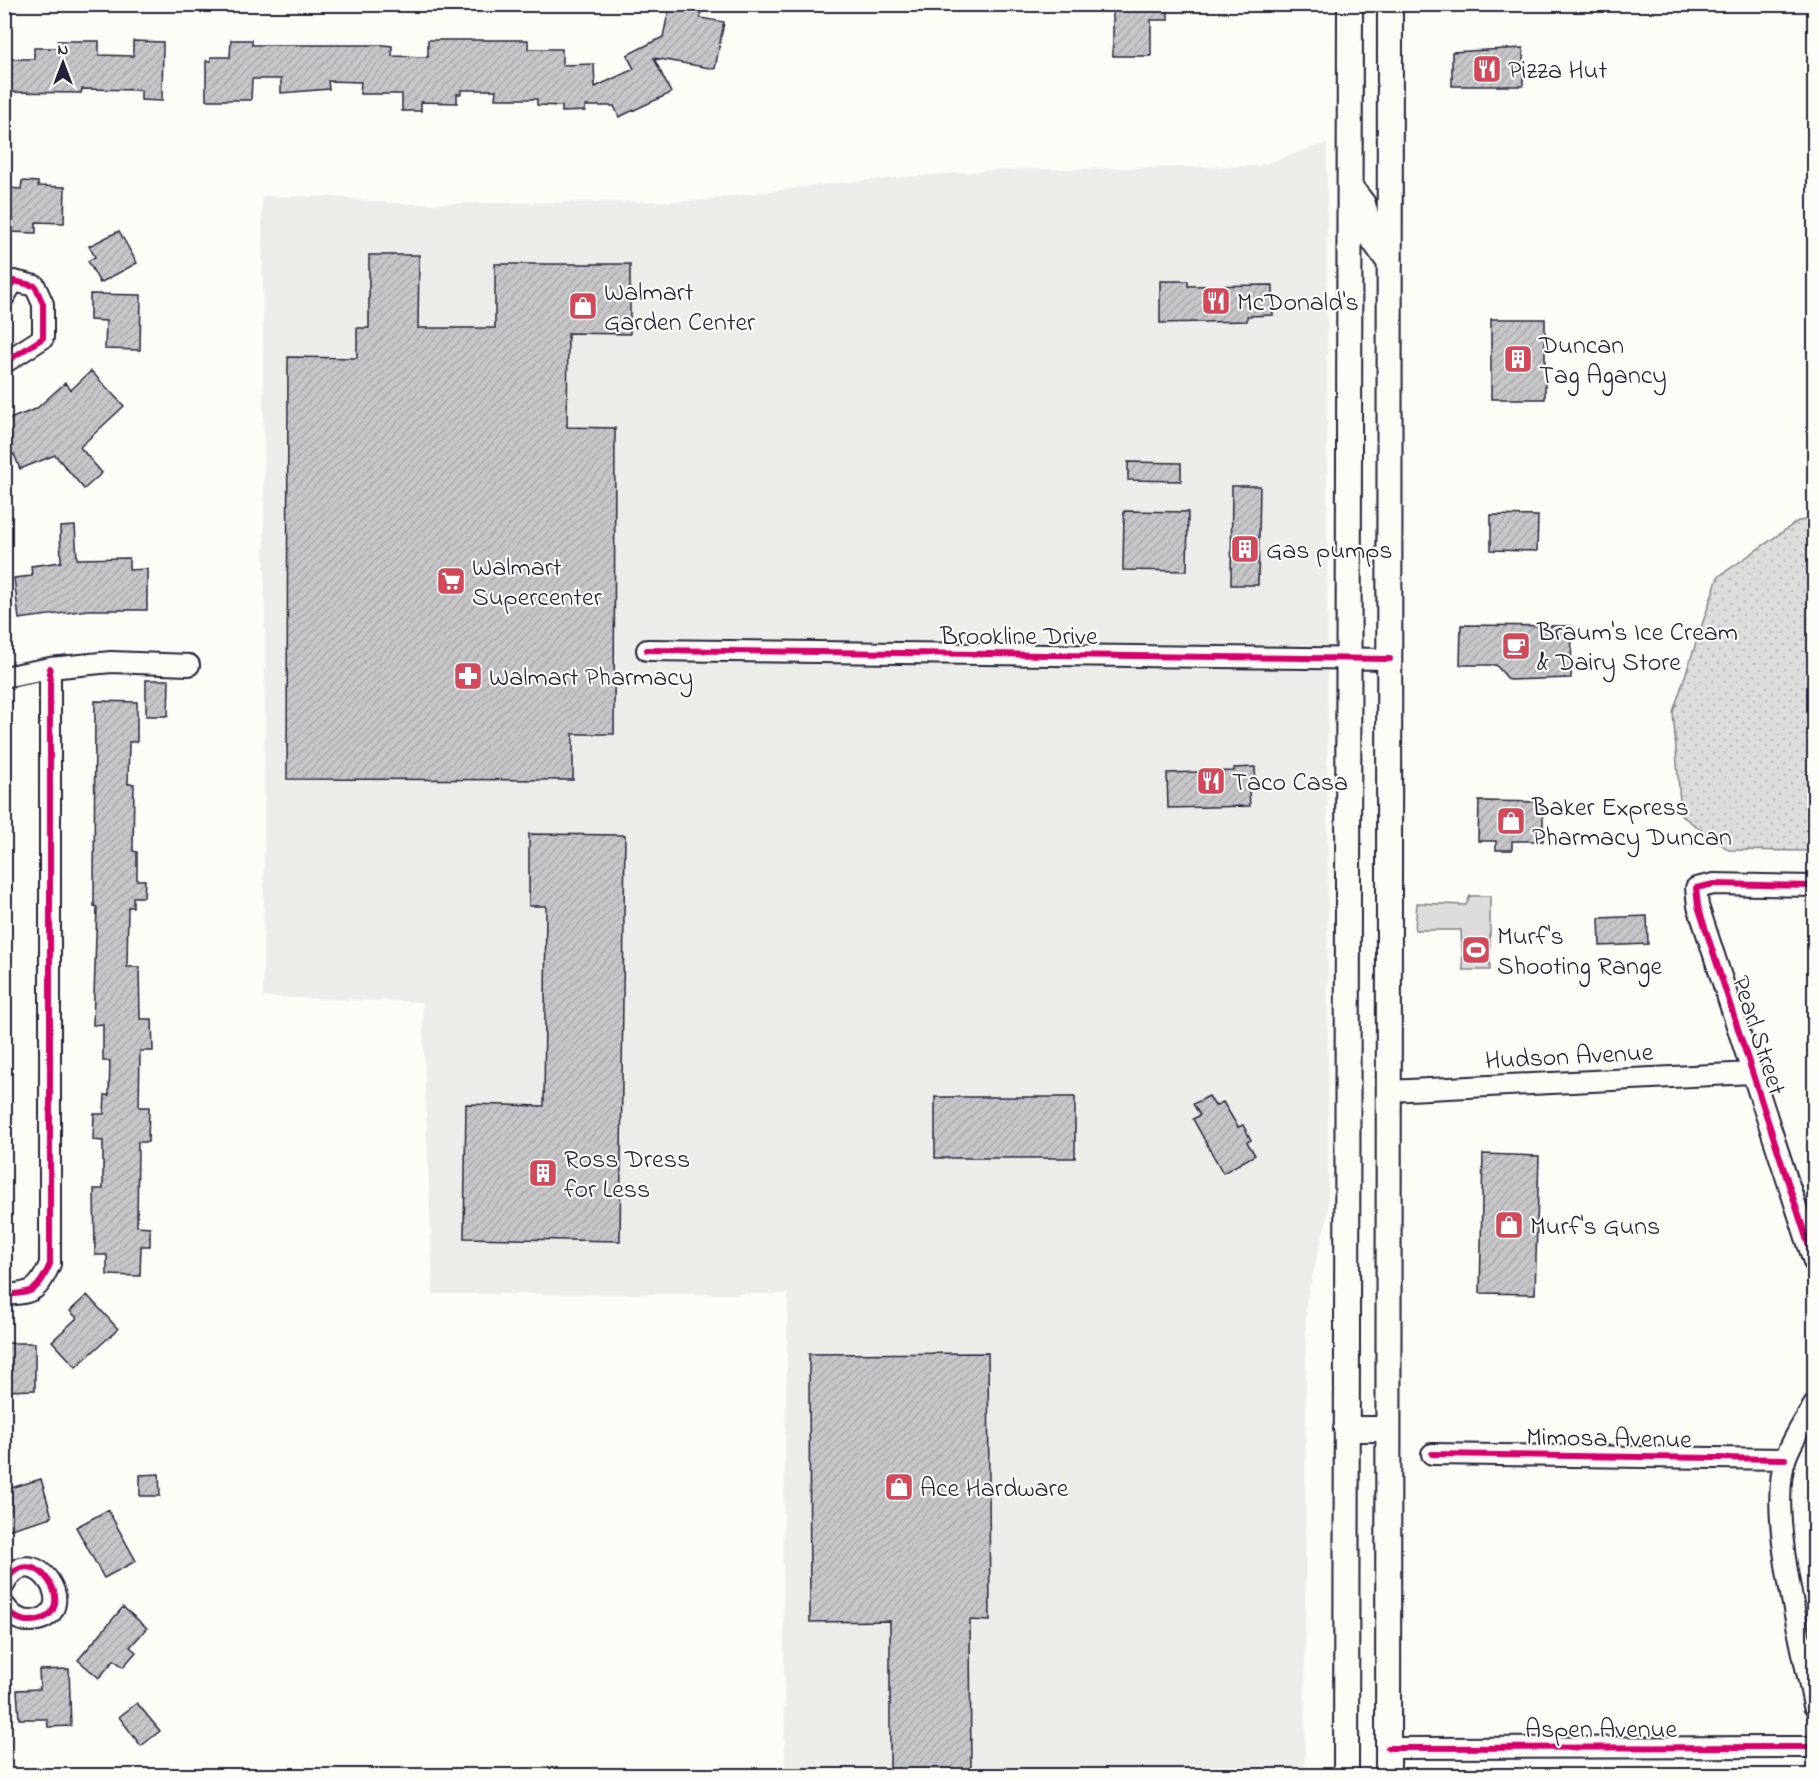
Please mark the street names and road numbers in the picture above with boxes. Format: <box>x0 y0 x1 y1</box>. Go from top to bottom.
street label: Brookline Drive <box>939 619 1098 657</box>
street label: Pearl Street <box>1720 971 1794 1101</box>
street label: Hudson Avenue <box>1484 1035 1655 1081</box>
street label: Mimosa Avenue <box>1526 1420 1692 1460</box>
street label: Aspen Avenue <box>1525 1712 1677 1750</box>

